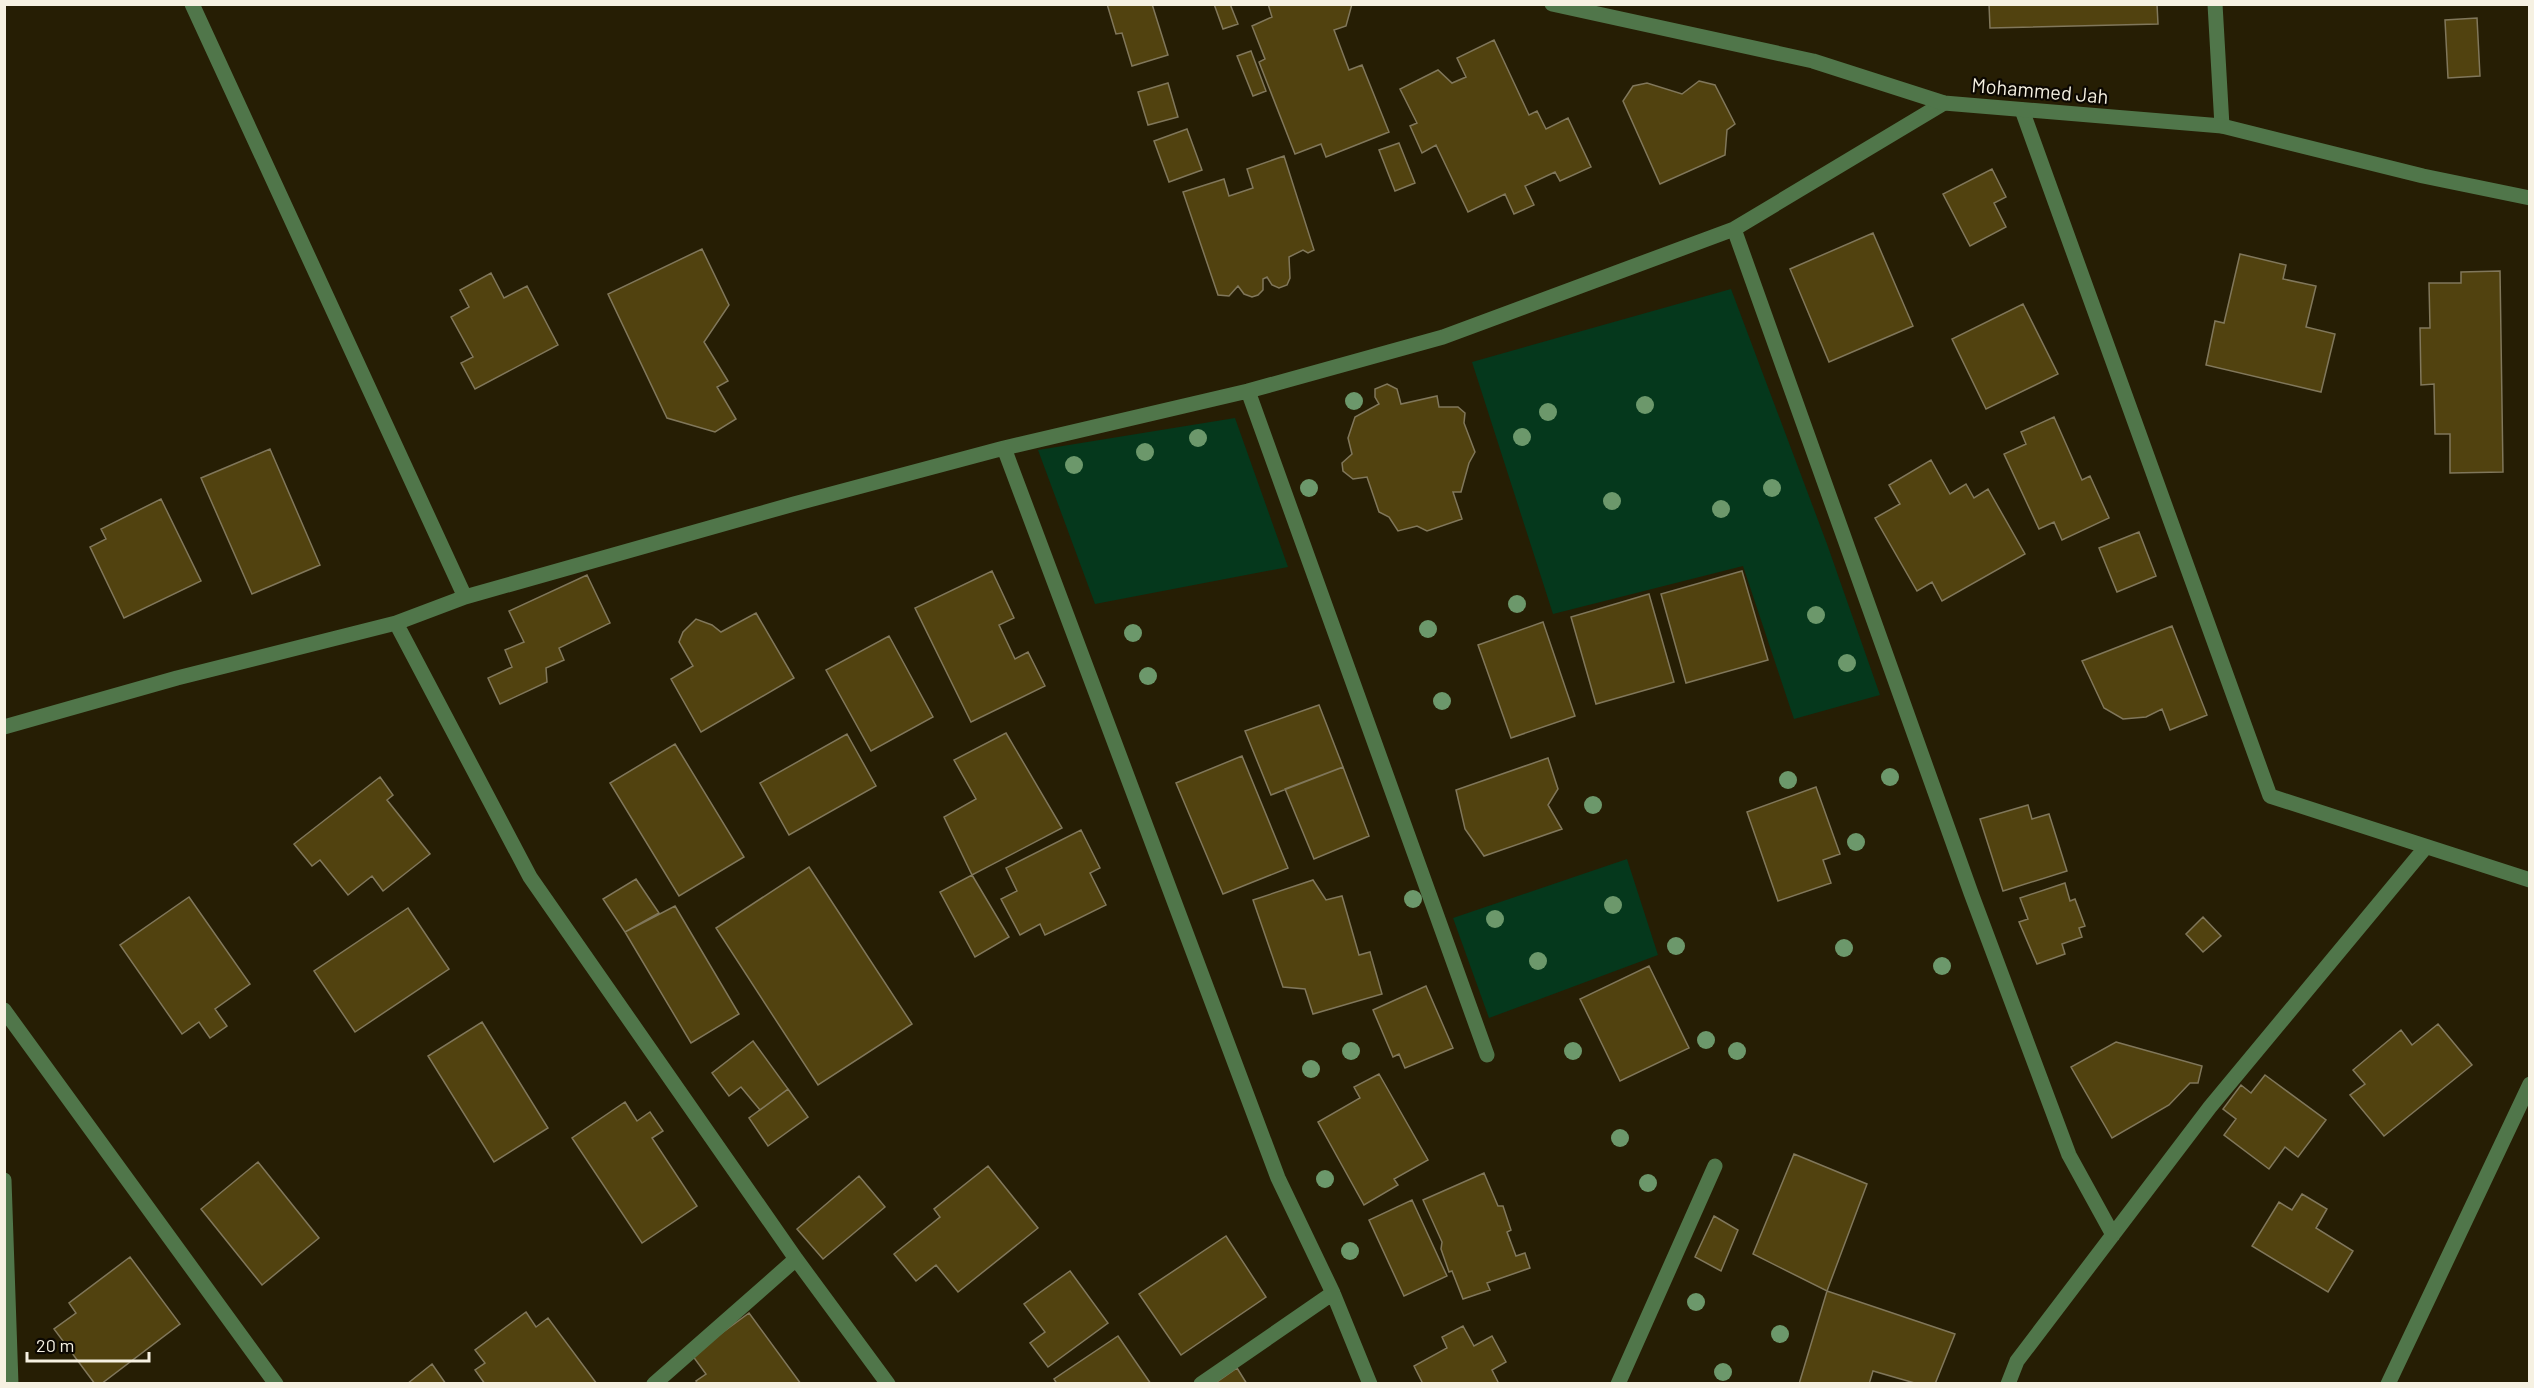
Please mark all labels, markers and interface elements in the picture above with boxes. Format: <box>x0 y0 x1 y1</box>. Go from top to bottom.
street label: Mohammed Jah <box>1971 72 2109 108</box>
scale bar <box>27 1325 148 1363</box>
text: 20 m <box>36 1334 74 1356</box>

